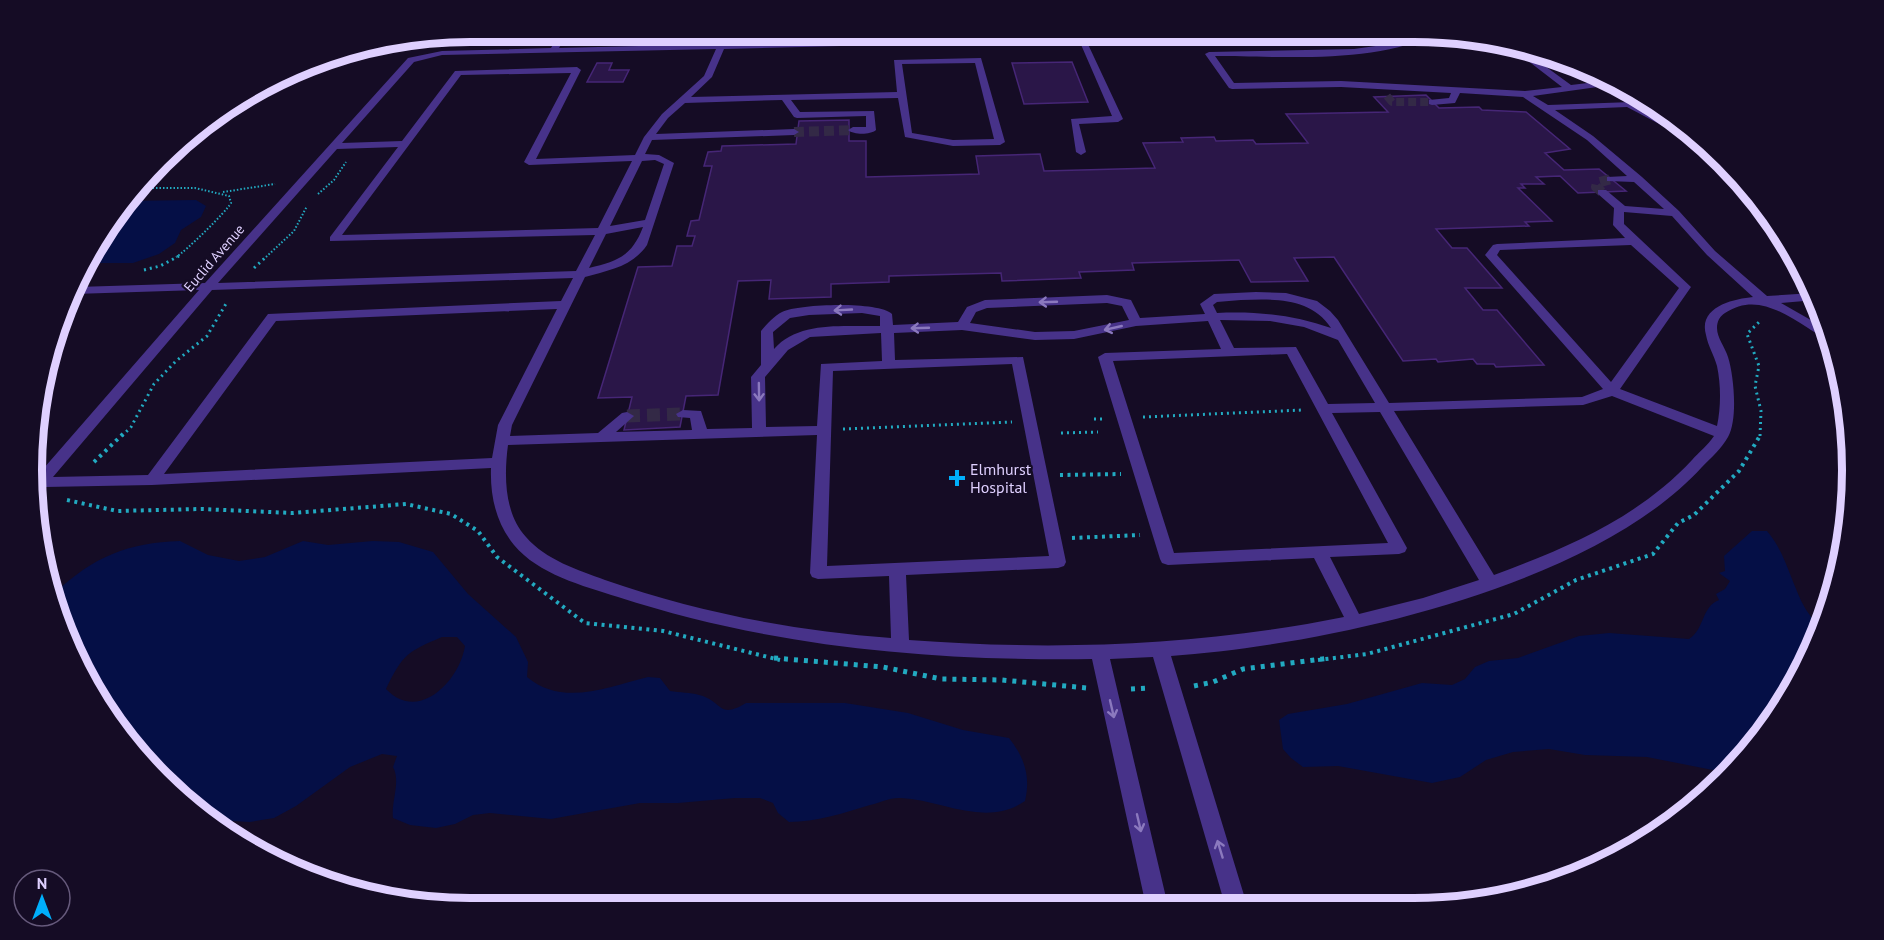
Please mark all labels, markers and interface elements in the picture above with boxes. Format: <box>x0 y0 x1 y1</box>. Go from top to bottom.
street label: Euclid Avenue <box>180 220 248 296</box>
one-way arrow <box>1038 296 1058 307</box>
one-way arrow <box>833 304 853 315</box>
one-way arrow <box>910 322 930 333</box>
one-way arrow <box>1104 323 1124 334</box>
one-way arrow <box>753 382 764 402</box>
place label: Elmhurst Hospital <box>970 459 1032 497</box>
marker: Elmhurst Hospital <box>948 469 966 487</box>
one-way arrow <box>1107 700 1119 719</box>
one-way arrow <box>1133 813 1145 832</box>
one-way arrow <box>1214 840 1225 859</box>
north arrow <box>12 868 72 928</box>
text: N <box>37 873 47 893</box>

